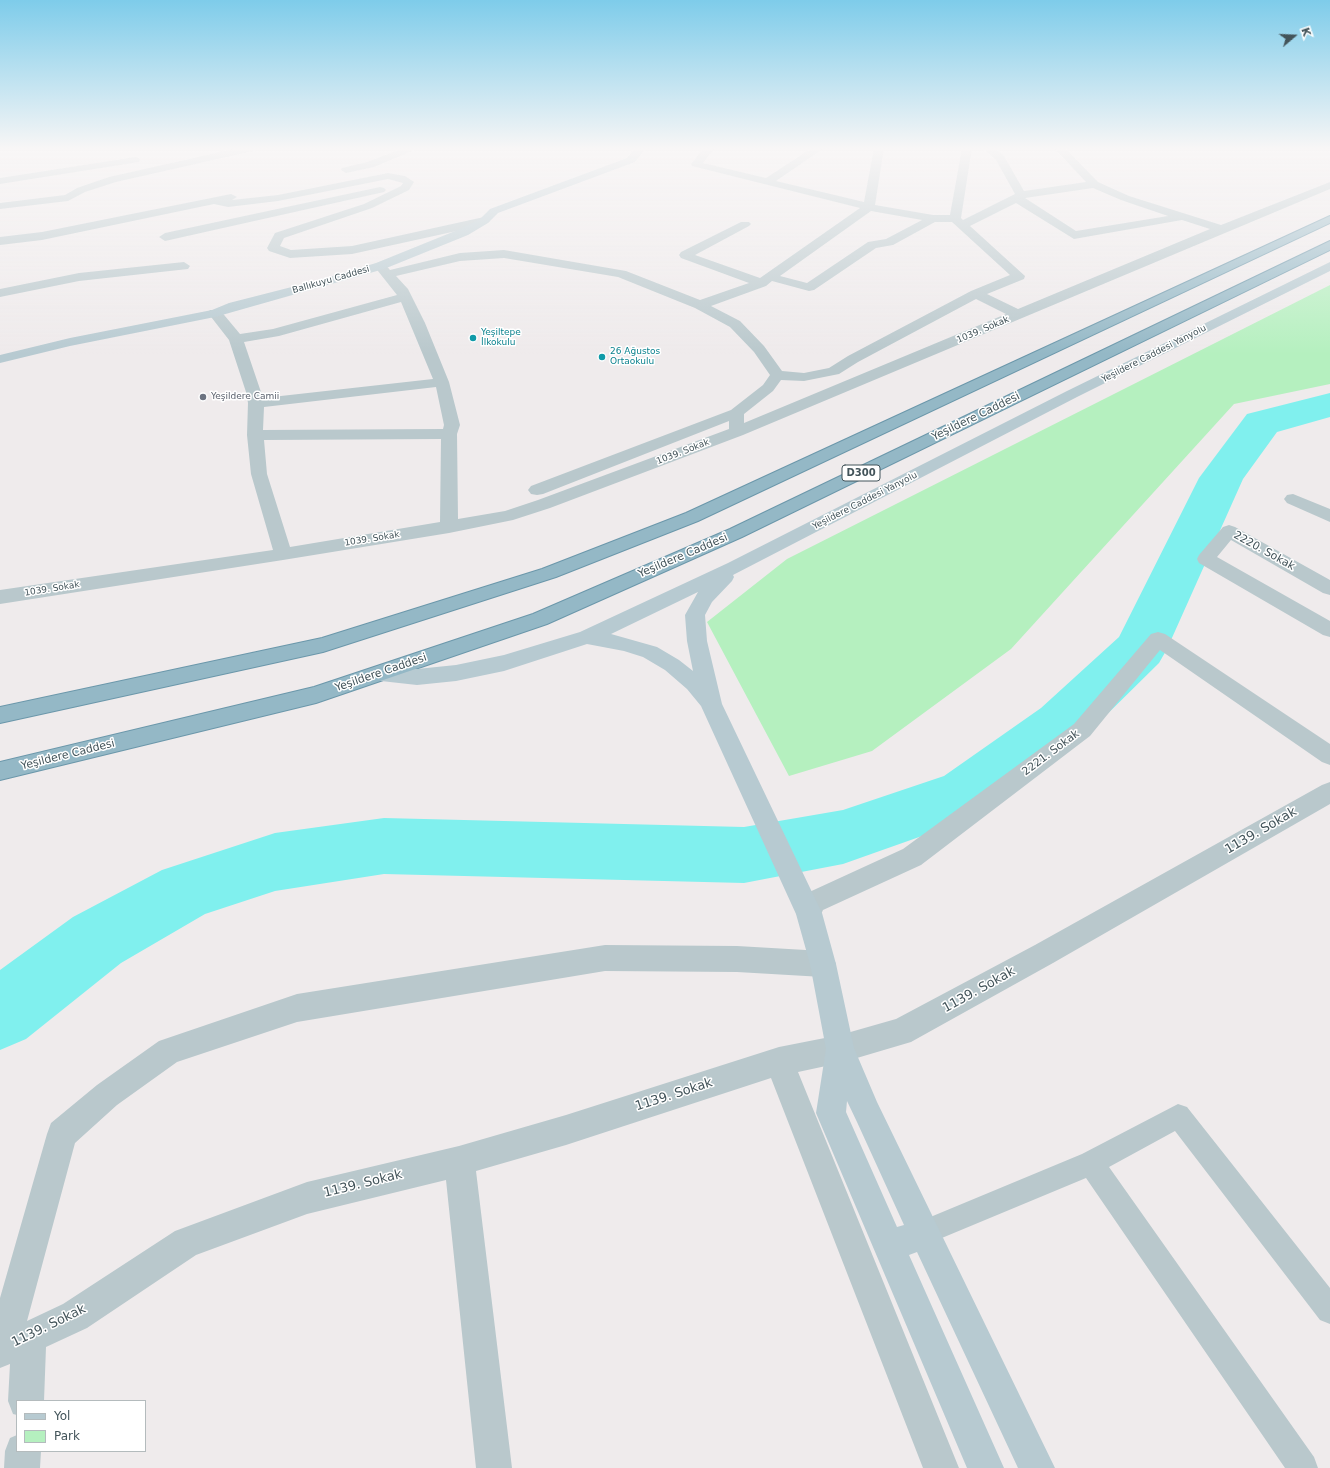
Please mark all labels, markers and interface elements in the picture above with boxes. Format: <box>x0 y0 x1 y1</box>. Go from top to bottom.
north arrow <box>1274 16 1314 56</box>
text: K <box>1298 26 1313 38</box>
street label: Ballıkuyu Caddesi <box>291 264 371 296</box>
street label: 1039. Sokak <box>955 314 1011 346</box>
street label: Yeşildere Caddesi Yanyolu <box>1100 323 1208 385</box>
place label: Yeşiltepe İlkokulu <box>481 328 521 349</box>
marker: Yeşiltepe İlkokulu <box>468 333 478 343</box>
place label: 26 Ağustos Ortaokulu <box>610 347 660 368</box>
marker: 26 Ağustos Ortaokulu <box>597 352 607 362</box>
street label: Yeşildere Caddesi <box>930 390 1022 444</box>
marker: Yeşildere Camii <box>198 392 208 402</box>
place label: Yeşildere Camii <box>211 392 279 402</box>
street label: 1039. Sokak <box>655 437 711 467</box>
road number: D300 <box>842 465 880 481</box>
street label: Yeşildere Caddesi Yanyolu <box>811 470 919 532</box>
street label: 1039. Sokak <box>344 529 400 549</box>
street label: 2220. Sokak <box>1231 529 1297 573</box>
street label: Yeşildere Caddesi <box>636 531 730 581</box>
street label: 1039. Sokak <box>24 579 80 599</box>
street label: Yeşildere Caddesi <box>333 651 429 695</box>
street label: 2221. Sokak <box>1020 727 1082 779</box>
street label: Yeşildere Caddesi <box>20 737 116 773</box>
street label: 1139. Sokak <box>1222 804 1300 858</box>
street label: 1139. Sokak <box>940 964 1018 1016</box>
street label: 1139. Sokak <box>633 1075 715 1115</box>
street label: 1139. Sokak <box>322 1167 404 1201</box>
street label: 1139. Sokak <box>9 1301 89 1351</box>
legend <box>16 1400 146 1452</box>
text: Yol <box>54 1409 70 1423</box>
text: Park <box>54 1429 80 1443</box>

